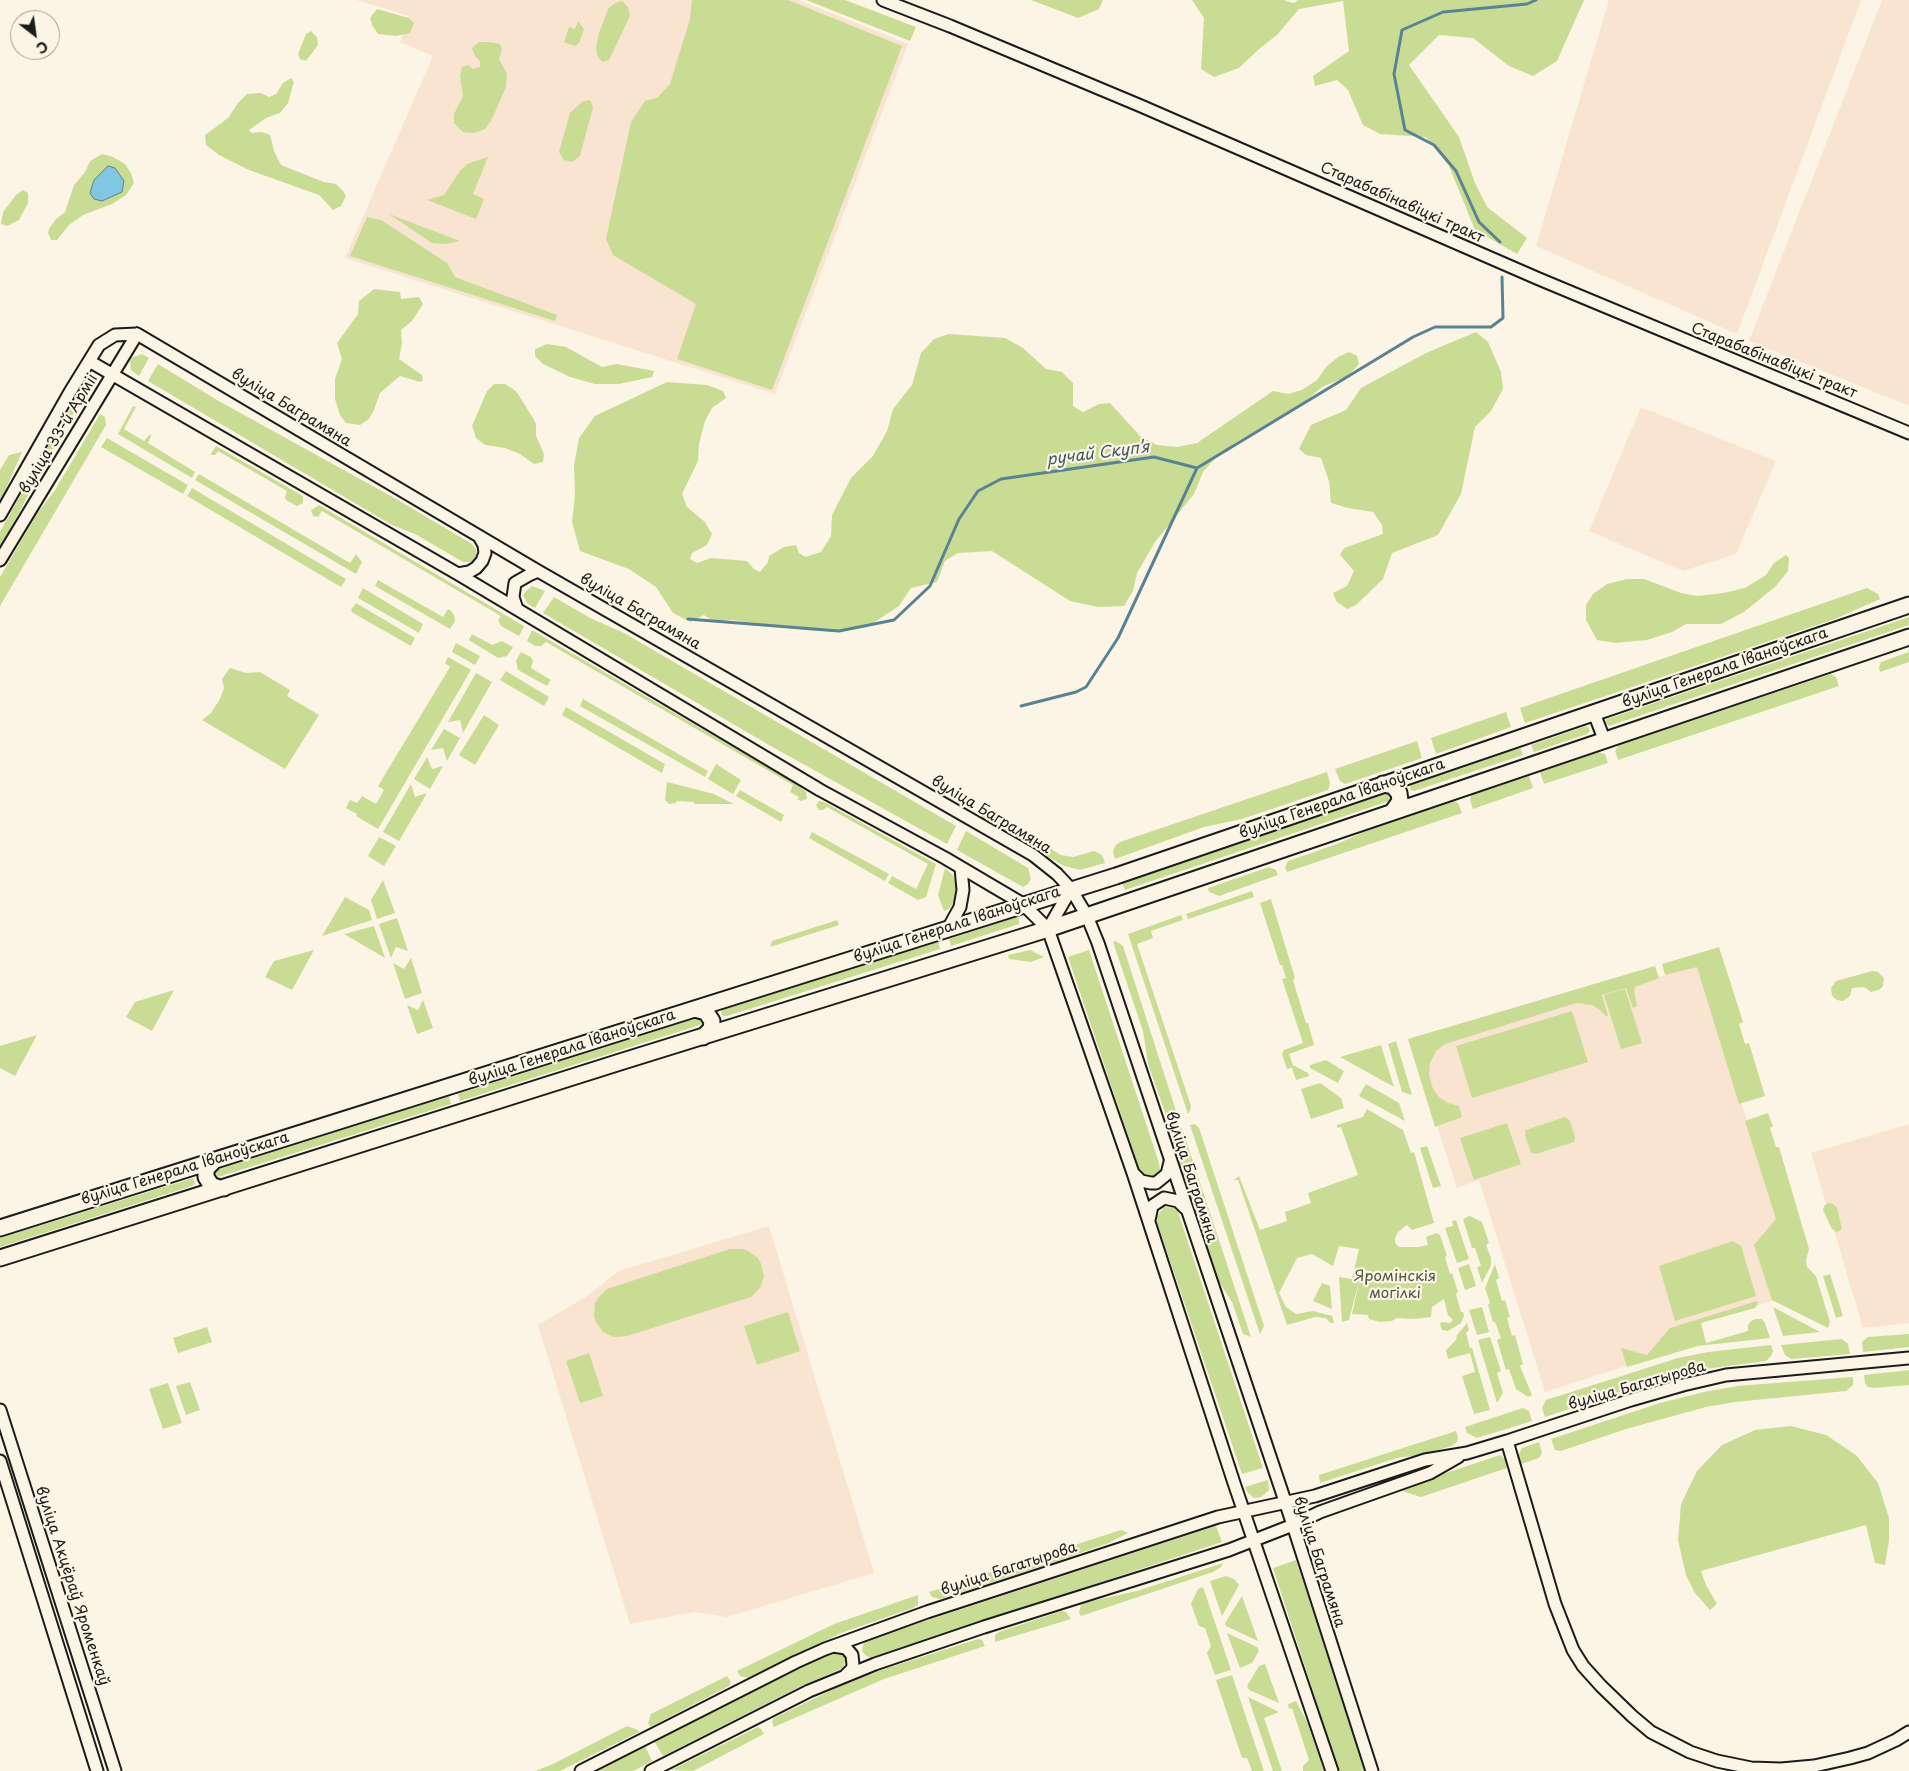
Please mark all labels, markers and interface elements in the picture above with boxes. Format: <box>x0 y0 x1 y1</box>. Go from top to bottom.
north arrow <box>10 10 60 60</box>
text: С <box>32 36 52 59</box>
street label: Старабабінавіцкі тракт <box>1317 159 1487 247</box>
street label: Старабабінавіцкі тракт <box>1688 319 1860 403</box>
street label: вуліца Баграмяна <box>228 365 354 451</box>
street label: вуліца 33-й Арміі <box>16 371 102 497</box>
water label: ручай Скупʼя <box>1045 438 1151 470</box>
street label: вуліца Баграмяна <box>576 570 704 654</box>
street label: вуліца Генерала Іваноўскага <box>1620 624 1830 712</box>
street label: вуліца Генерала Іваноўскага <box>1237 755 1447 843</box>
street label: вуліца Баграмяна <box>928 772 1054 858</box>
street label: вуліца Генерала Іваноўскага <box>851 883 1063 967</box>
street label: вуліца Генерала Іваноўскага <box>466 1006 678 1090</box>
street label: вуліца Баграмяна <box>1161 1109 1221 1245</box>
street label: вуліца Генерала Іваноўскага <box>79 1129 291 1209</box>
park label: Яромінскія могілкі <box>1354 1268 1436 1303</box>
street label: вуліца Багатырова <box>1566 1358 1708 1414</box>
street label: вуліца Акцёраў Яроменкаў <box>31 1484 113 1688</box>
street label: вуліца Баграмяна <box>1289 1494 1349 1630</box>
street label: вуліца Багатырова <box>939 1538 1079 1600</box>

